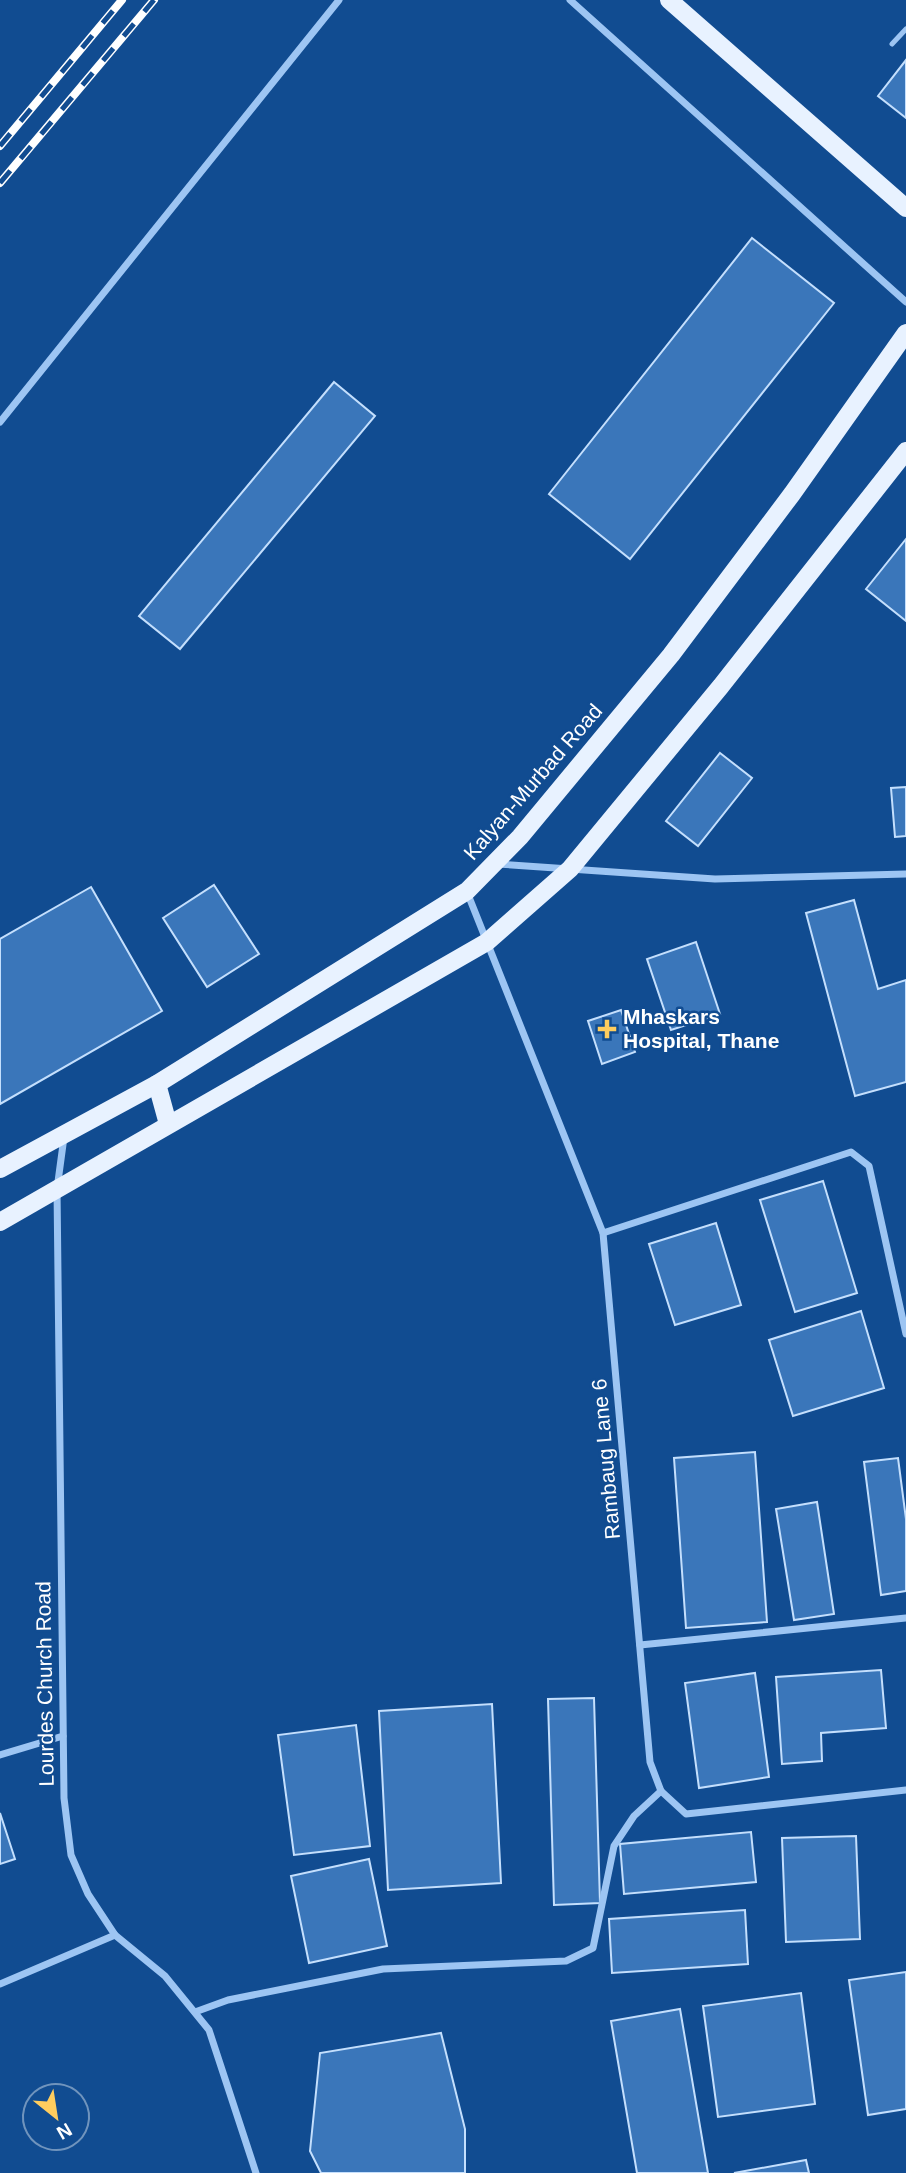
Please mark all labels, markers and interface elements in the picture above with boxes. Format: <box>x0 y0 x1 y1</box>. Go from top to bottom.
street label: Kalyan-Murbad Road <box>459 699 606 864</box>
place label: Mhaskars Hospital, Thane <box>623 1005 779 1052</box>
marker: Mhaskars Hospital, Thane <box>597 1019 617 1039</box>
street label: Rambaug Lane 6 <box>587 1378 624 1540</box>
street label: Lourdes Church Road <box>31 1581 58 1787</box>
north arrow <box>21 2082 91 2152</box>
text: N <box>53 2119 75 2144</box>

